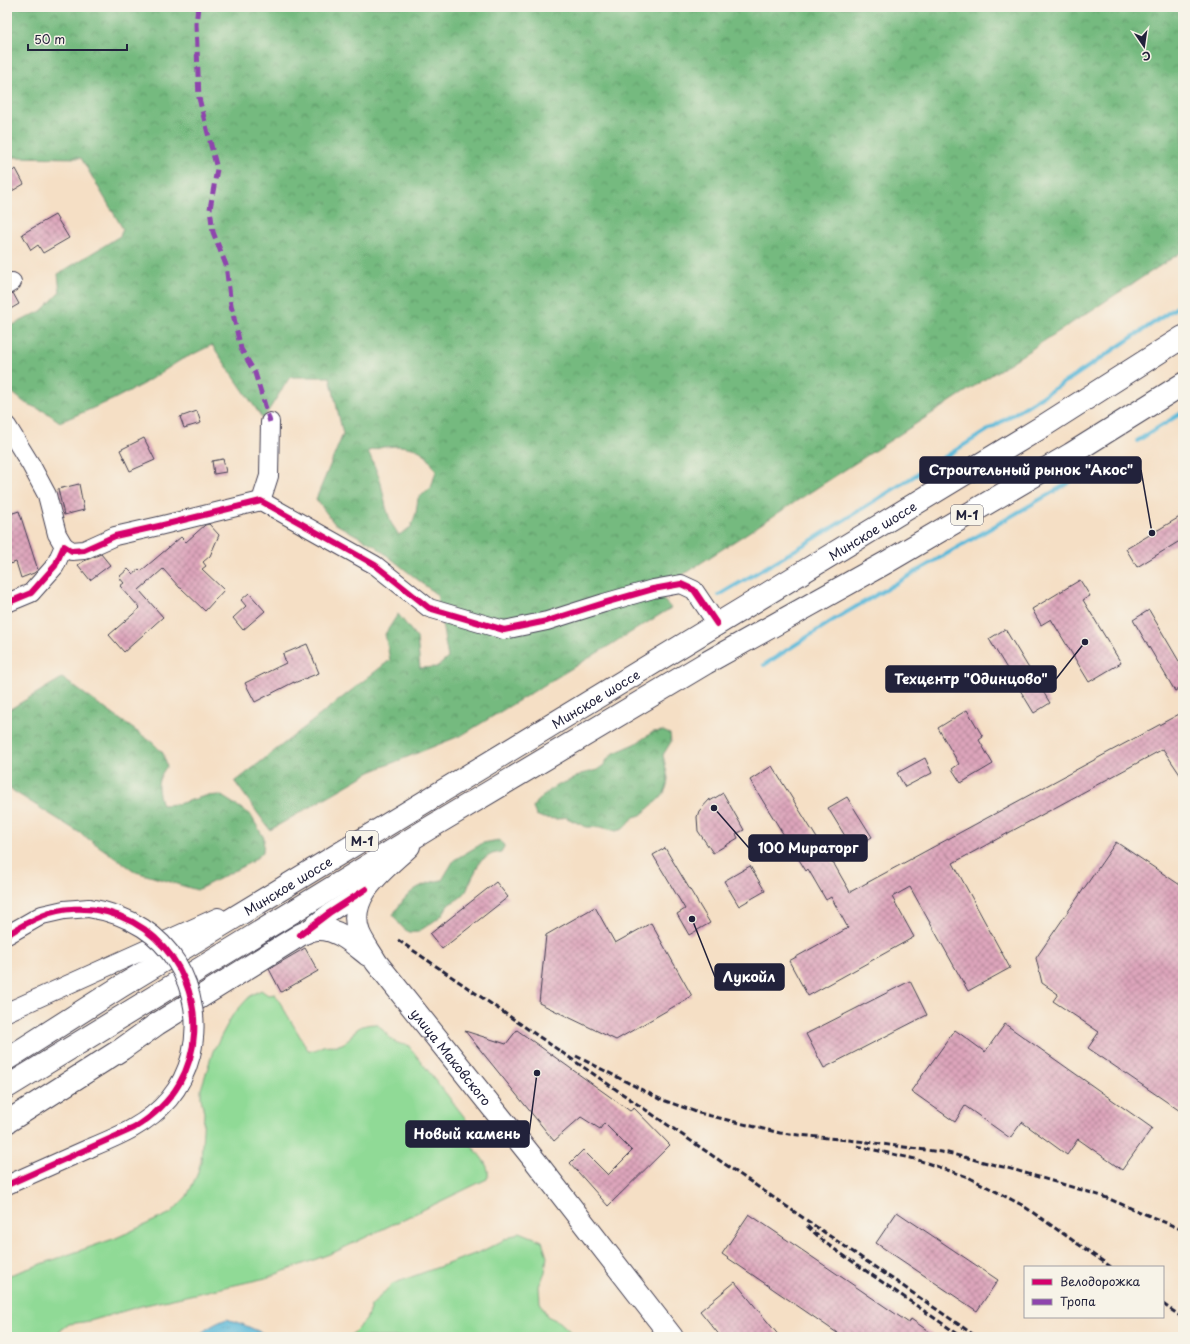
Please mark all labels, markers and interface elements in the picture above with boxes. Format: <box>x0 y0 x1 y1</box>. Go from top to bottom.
scale bar <box>28 26 127 52</box>
north arrow <box>1124 26 1164 66</box>
text: 50 m <box>34 30 65 48</box>
text: С <box>1140 47 1152 65</box>
callout: Строительный рынок "Акос" <box>920 457 1141 483</box>
text: Строительный рынок "Акос" <box>929 459 1133 480</box>
street label: Минское шоссе <box>824 496 920 564</box>
road number: М-1 <box>951 505 983 525</box>
street label: Минское шоссе <box>547 664 643 732</box>
callout: Техцентр "Одинцово" <box>886 666 1056 692</box>
text: Техцентр "Одинцово" <box>894 668 1048 689</box>
road number: М-1 <box>346 831 378 851</box>
callout: 100 Мираторг <box>749 835 867 861</box>
text: 100 Мираторг <box>758 837 859 858</box>
street label: Минское шоссе <box>240 851 335 919</box>
callout: Лукойл <box>715 964 784 990</box>
text: Лукойл <box>723 966 775 987</box>
street label: улица Маковского <box>407 1004 496 1109</box>
callout: Новый камень <box>406 1121 529 1147</box>
text: Новый камень <box>414 1123 521 1144</box>
legend <box>1024 1266 1164 1318</box>
text: Велодорожка <box>1060 1272 1140 1290</box>
text: Тропа <box>1060 1292 1096 1310</box>

